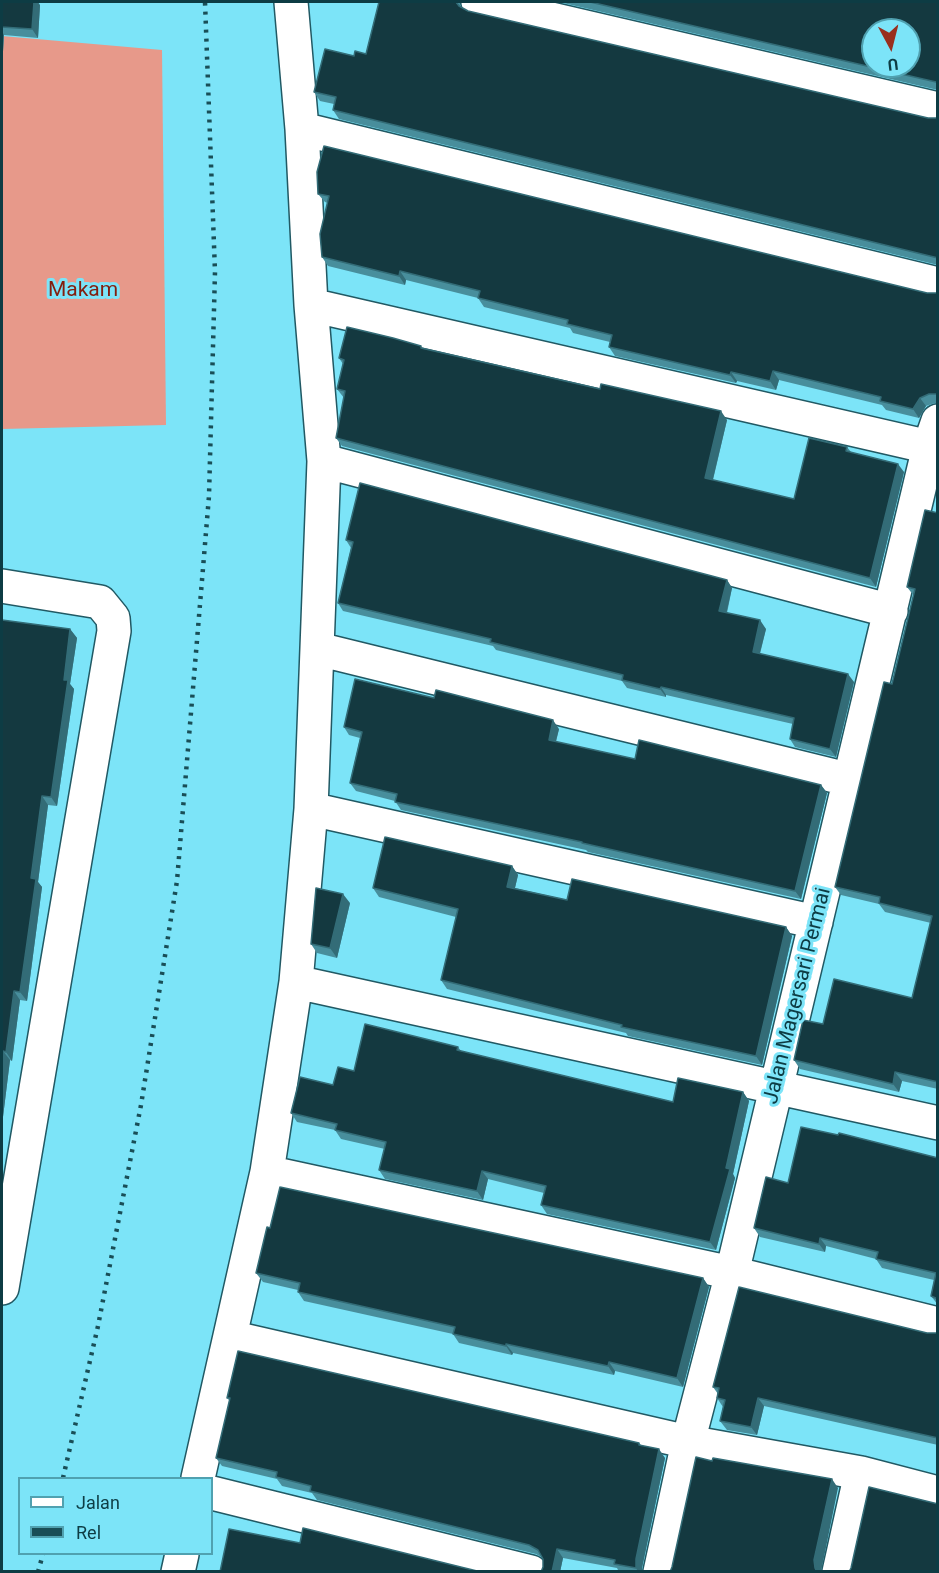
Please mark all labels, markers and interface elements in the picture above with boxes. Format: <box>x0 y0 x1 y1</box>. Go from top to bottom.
north arrow <box>861 18 921 78</box>
text: U <box>887 54 899 74</box>
park label: Makam <box>48 278 118 304</box>
street label: Jalan Magersari Permai <box>759 885 837 1107</box>
legend <box>18 1477 213 1555</box>
text: Jalan <box>76 1492 120 1513</box>
text: Rel <box>76 1522 101 1543</box>

